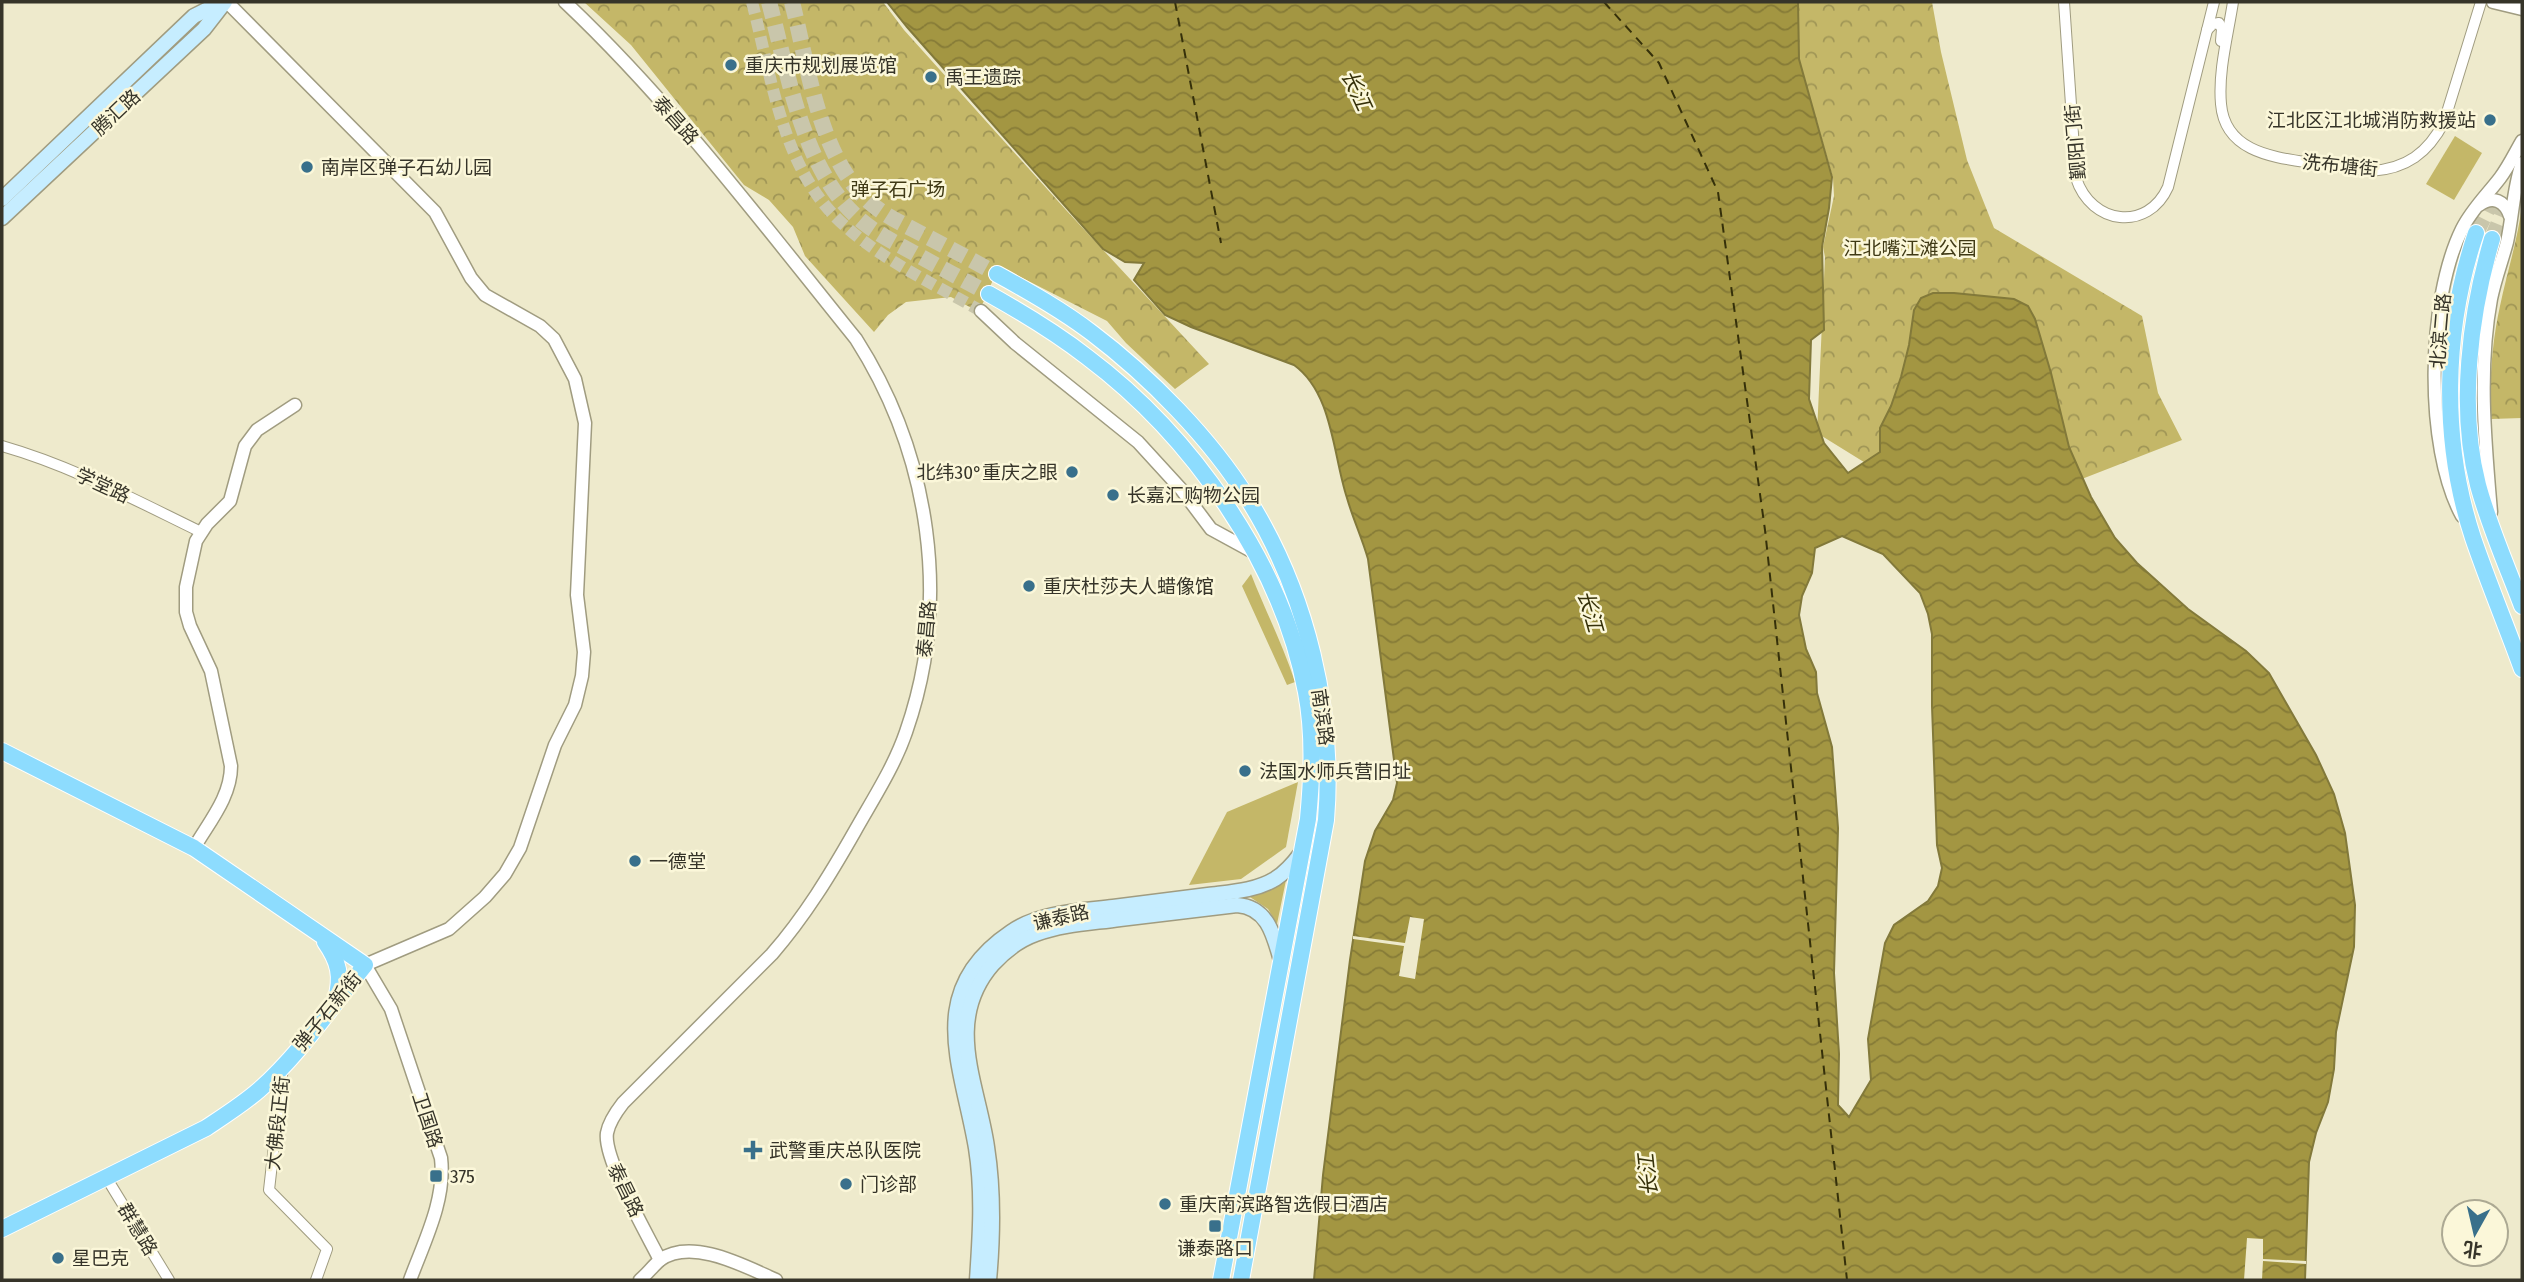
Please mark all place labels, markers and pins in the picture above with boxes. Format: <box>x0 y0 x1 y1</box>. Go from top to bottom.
place label: 重庆市规划展览馆 <box>745 54 897 77</box>
marker: 重庆市规划展览馆 <box>723 57 739 73</box>
place label: 禹王遗踪 <box>945 66 1021 89</box>
marker: 禹王遗踪 <box>923 69 939 85</box>
place label: 江北区江北城消防救援站 <box>2267 109 2476 132</box>
marker: 江北区江北城消防救援站 <box>2482 112 2498 128</box>
place label: 南岸区弹子石幼儿园 <box>321 156 492 179</box>
marker: 南岸区弹子石幼儿园 <box>299 159 315 175</box>
place label: 北纬30°重庆之眼 <box>917 461 1058 484</box>
marker: 北纬30°重庆之眼 <box>1064 464 1080 480</box>
place label: 长嘉汇购物公园 <box>1127 484 1260 507</box>
marker: 长嘉汇购物公园 <box>1105 487 1121 503</box>
place label: 重庆杜莎夫人蜡像馆 <box>1043 575 1214 598</box>
marker: 重庆杜莎夫人蜡像馆 <box>1021 578 1037 594</box>
place label: 法国水师兵营旧址 <box>1259 760 1411 783</box>
marker: 法国水师兵营旧址 <box>1237 763 1253 779</box>
place label: 一德堂 <box>649 850 706 873</box>
marker: 一德堂 <box>627 853 643 869</box>
place label: 武警重庆总队医院 <box>769 1139 921 1162</box>
marker: 武警重庆总队医院 <box>743 1140 763 1160</box>
place label: 375 <box>450 1165 475 1188</box>
marker: 375 <box>428 1168 444 1184</box>
place label: 门诊部 <box>860 1173 917 1196</box>
marker: 门诊部 <box>838 1176 854 1192</box>
place label: 重庆南滨路智选假日酒店 <box>1179 1193 1388 1216</box>
marker: 重庆南滨路智选假日酒店 <box>1157 1196 1173 1212</box>
marker: 谦泰路口 <box>1207 1218 1223 1234</box>
place label: 谦泰路口 <box>1177 1237 1253 1260</box>
place label: 星巴克 <box>72 1247 129 1270</box>
marker: 星巴克 <box>50 1250 66 1266</box>

